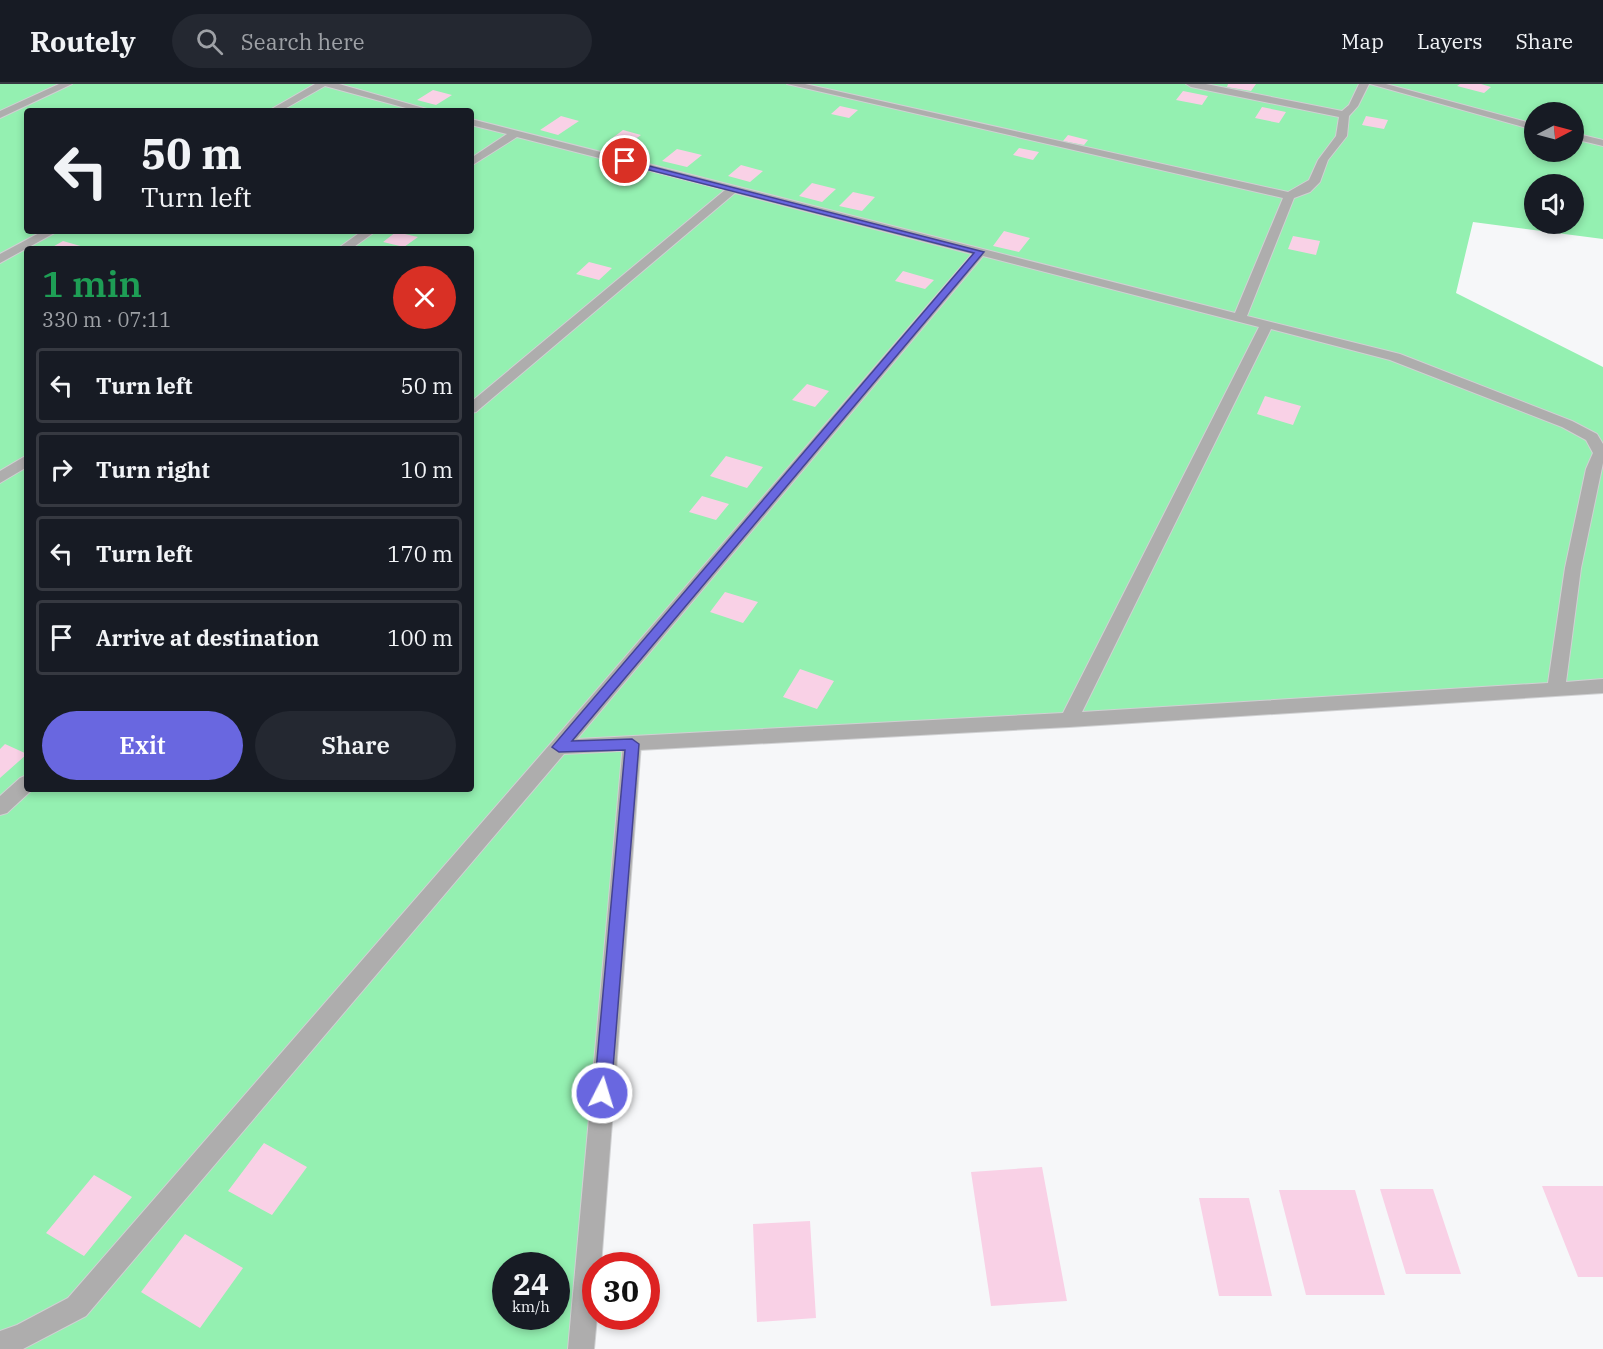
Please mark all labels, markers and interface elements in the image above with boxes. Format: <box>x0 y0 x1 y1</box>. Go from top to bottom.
search box <box>172 14 592 68</box>
text: Routely <box>30 23 136 60</box>
icon: search <box>193 25 226 58</box>
text: Search here <box>241 27 365 56</box>
text: Map <box>1341 27 1384 55</box>
text: Layers <box>1417 27 1483 55</box>
text: Share <box>1516 27 1573 55</box>
north arrow <box>1524 102 1584 162</box>
map controls <box>1524 102 1584 234</box>
text: 50 m <box>141 126 242 181</box>
icon: left <box>42 132 120 210</box>
pin <box>599 135 650 186</box>
icon: arrive <box>608 144 641 177</box>
button: sound <box>1524 174 1584 234</box>
text: Turn left <box>141 179 252 214</box>
text: 1 min <box>42 260 142 307</box>
button: close <box>393 266 456 329</box>
text: 330 m · 07:11 <box>42 306 171 333</box>
icon: left <box>45 369 78 402</box>
text: Turn left <box>96 371 192 400</box>
text: 50 m <box>401 371 453 400</box>
icon: right <box>45 453 78 486</box>
text: Turn right <box>96 455 210 484</box>
text: 10 m <box>401 455 453 484</box>
icon: left <box>45 537 78 570</box>
text: Turn left <box>96 539 192 568</box>
text: 170 m <box>387 539 453 568</box>
icon: arrive <box>45 621 78 654</box>
text: Arrive at destination <box>96 623 319 652</box>
text: 100 m <box>387 623 453 652</box>
button: Exit <box>42 711 243 780</box>
button: Share <box>255 711 456 780</box>
position arrow <box>570 1061 634 1125</box>
speed limit sign: 30 <box>582 1252 660 1330</box>
text: 24 <box>513 1264 549 1303</box>
text: km/h <box>512 1297 550 1316</box>

